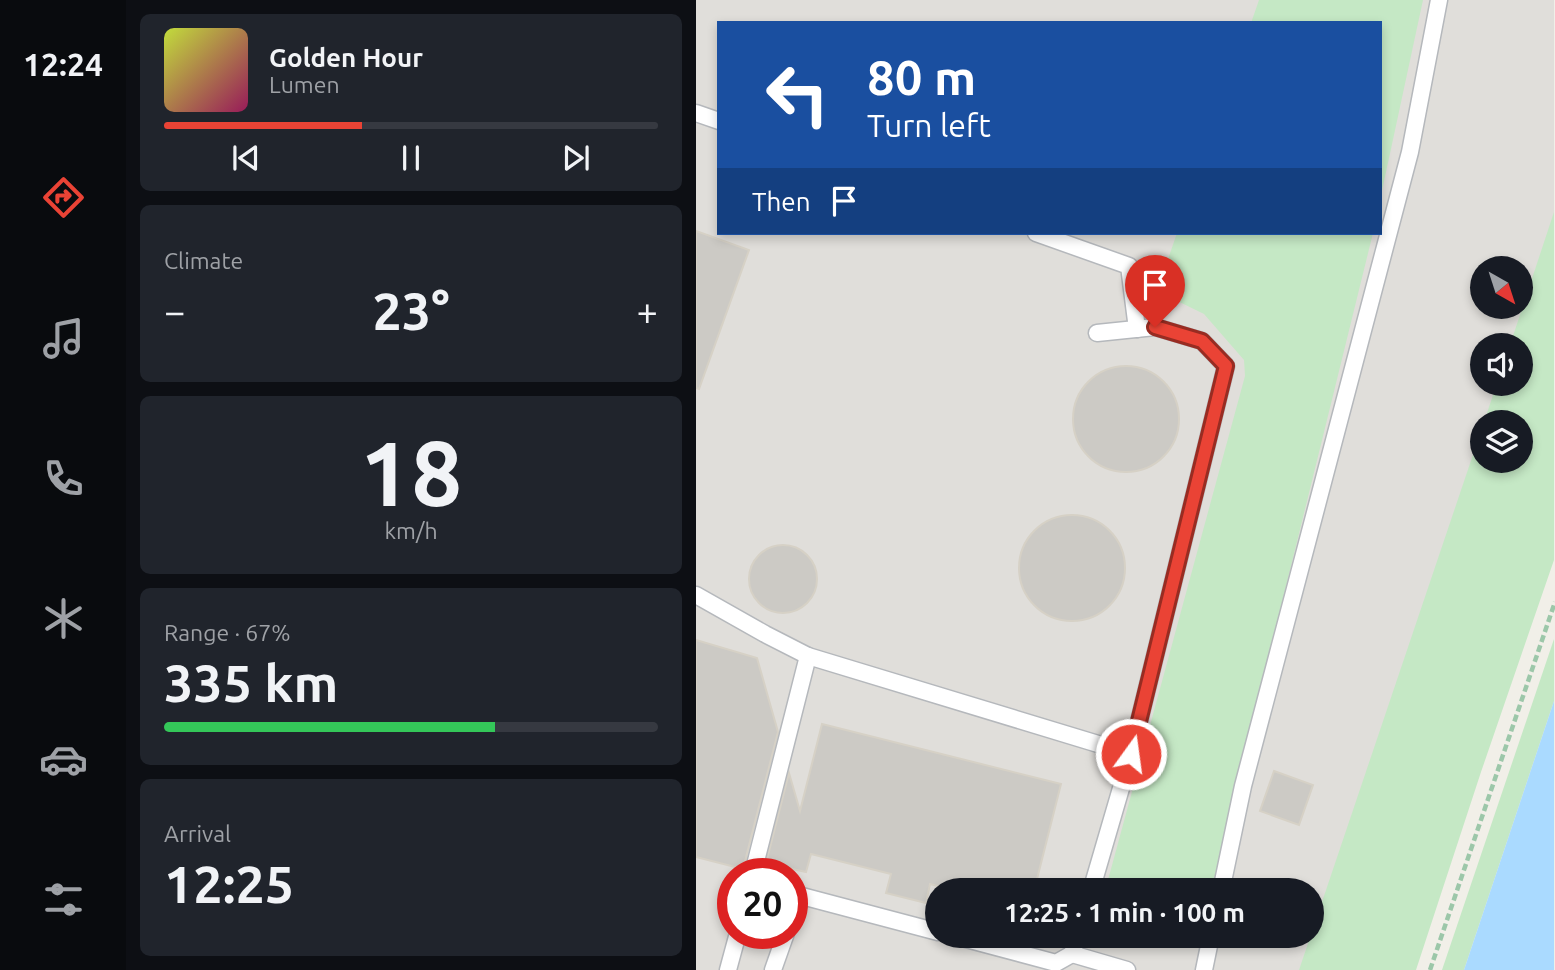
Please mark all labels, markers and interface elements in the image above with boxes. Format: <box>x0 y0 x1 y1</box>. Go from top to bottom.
text: Golden Hour <box>269 43 423 72</box>
text: 12:24 <box>23 46 103 82</box>
icon: left <box>752 49 843 140</box>
text: 80 m <box>867 49 976 104</box>
text: Lumen <box>269 72 340 97</box>
text: Turn left <box>867 107 991 143</box>
icon: previous <box>227 139 265 177</box>
icon: pause <box>392 139 430 177</box>
icon: next <box>557 139 595 177</box>
icon: directions <box>39 173 88 222</box>
icon: arrive <box>825 182 863 220</box>
text: Then <box>752 187 811 216</box>
text: Climate <box>164 248 243 273</box>
pin <box>1125 255 1185 327</box>
north arrow <box>1470 256 1532 318</box>
map controls <box>1470 256 1533 473</box>
icon: arrive <box>1136 266 1174 304</box>
text: 23° <box>372 282 450 340</box>
text: − <box>164 290 185 332</box>
text: + <box>637 290 658 332</box>
icon: music <box>39 314 88 363</box>
button: sound <box>1470 333 1533 396</box>
button: layers <box>1470 410 1533 473</box>
text: 18 <box>360 421 462 523</box>
icon: phone <box>39 454 88 503</box>
text: km/h <box>384 518 438 543</box>
icon: climate <box>39 594 88 643</box>
text: Range · 67% <box>164 620 291 645</box>
text: 335 km <box>164 654 338 712</box>
position arrow <box>1094 717 1168 791</box>
icon: car <box>39 735 88 784</box>
text: Arrival <box>164 821 231 846</box>
text: 12:25 <box>164 855 294 913</box>
speed limit sign: 20 <box>717 858 808 949</box>
icon: filters <box>39 875 88 924</box>
text: 12:25 · 1 min · 100 m <box>1004 898 1245 927</box>

